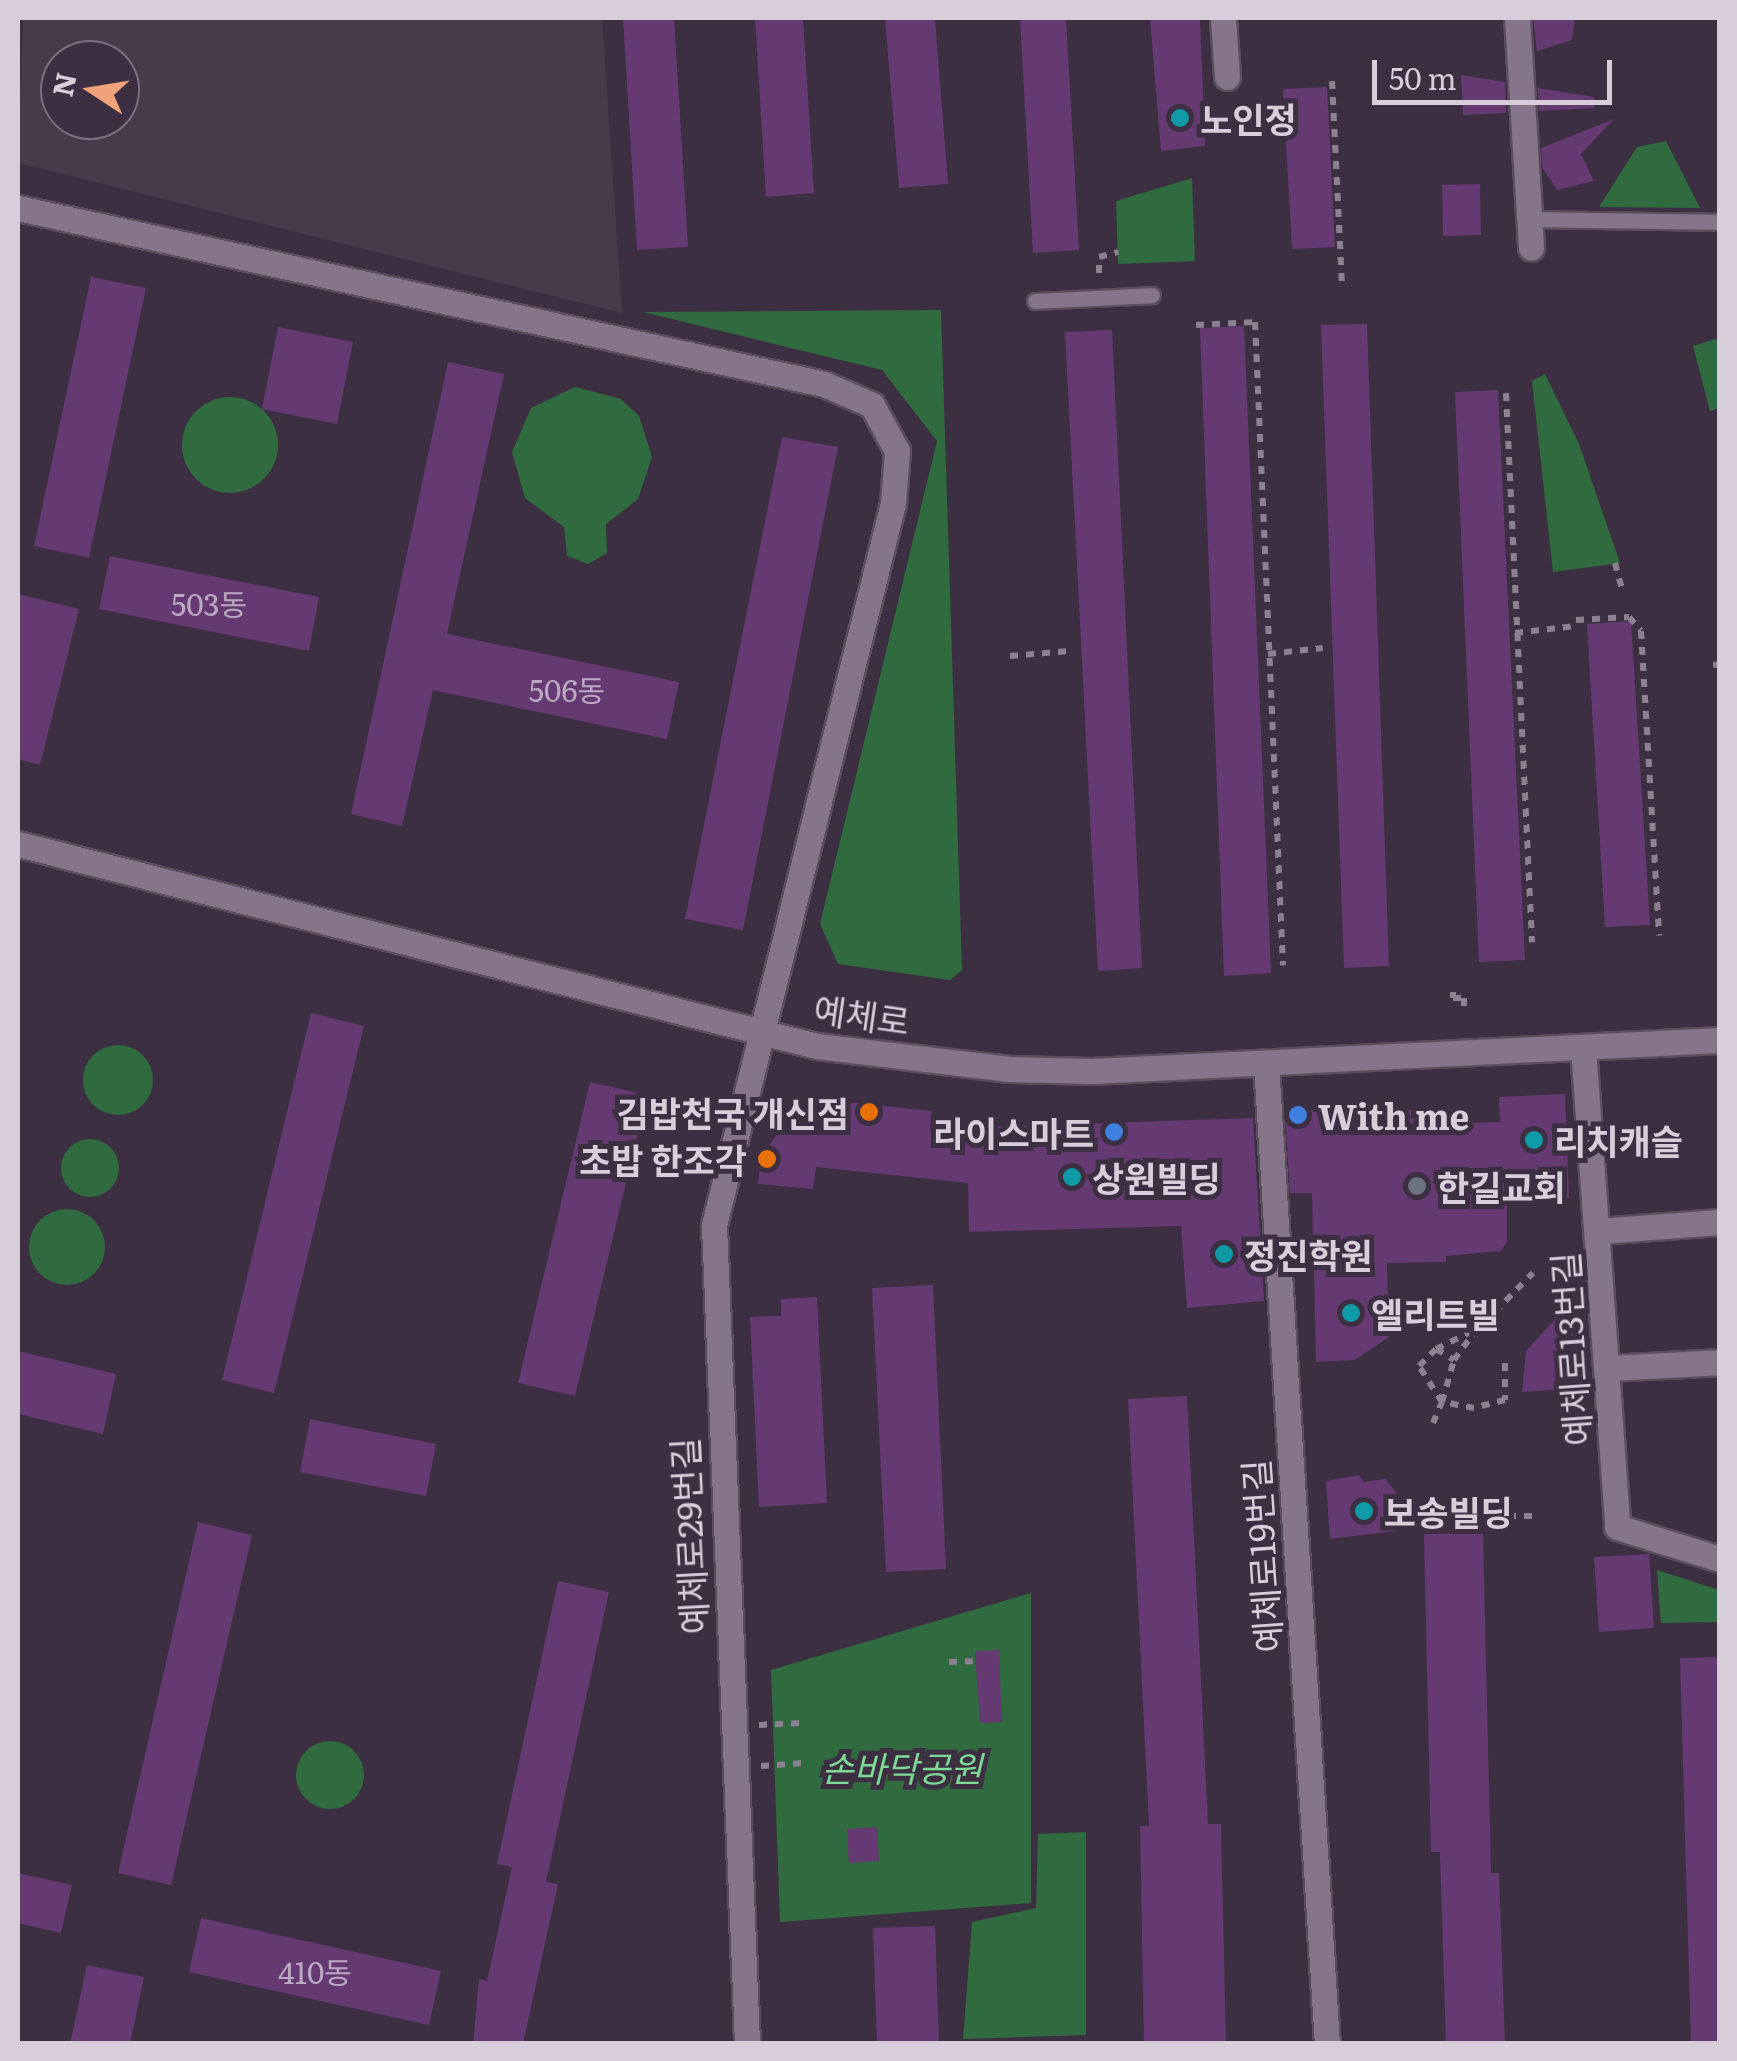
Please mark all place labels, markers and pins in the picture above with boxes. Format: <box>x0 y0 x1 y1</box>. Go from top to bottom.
place label: 노인정 <box>1200 97 1297 139</box>
marker: 노인정 <box>1169 107 1191 129</box>
place label: 김밥천국 개신점 <box>617 1091 849 1133</box>
place label: With me <box>1318 1094 1469 1136</box>
marker: 김밥천국 개신점 <box>858 1101 880 1123</box>
marker: With me <box>1287 1104 1309 1126</box>
place label: 라이스마트 <box>933 1111 1094 1153</box>
place label: 리치캐슬 <box>1554 1119 1683 1161</box>
marker: 라이스마트 <box>1103 1121 1125 1143</box>
marker: 리치캐슬 <box>1523 1129 1545 1151</box>
place label: 초밥 한조각 <box>579 1138 747 1180</box>
marker: 초밥 한조각 <box>756 1148 778 1170</box>
place label: 상원빌딩 <box>1092 1156 1221 1198</box>
place label: 한길교회 <box>1437 1165 1566 1207</box>
marker: 상원빌딩 <box>1061 1166 1083 1188</box>
marker: 한길교회 <box>1406 1175 1428 1197</box>
place label: 정진학원 <box>1244 1233 1373 1275</box>
marker: 정진학원 <box>1213 1243 1235 1265</box>
place label: 엘리트빌 <box>1371 1292 1500 1334</box>
marker: 엘리트빌 <box>1340 1302 1362 1324</box>
place label: 보송빌딩 <box>1384 1490 1513 1532</box>
marker: 보송빌딩 <box>1353 1500 1375 1522</box>

